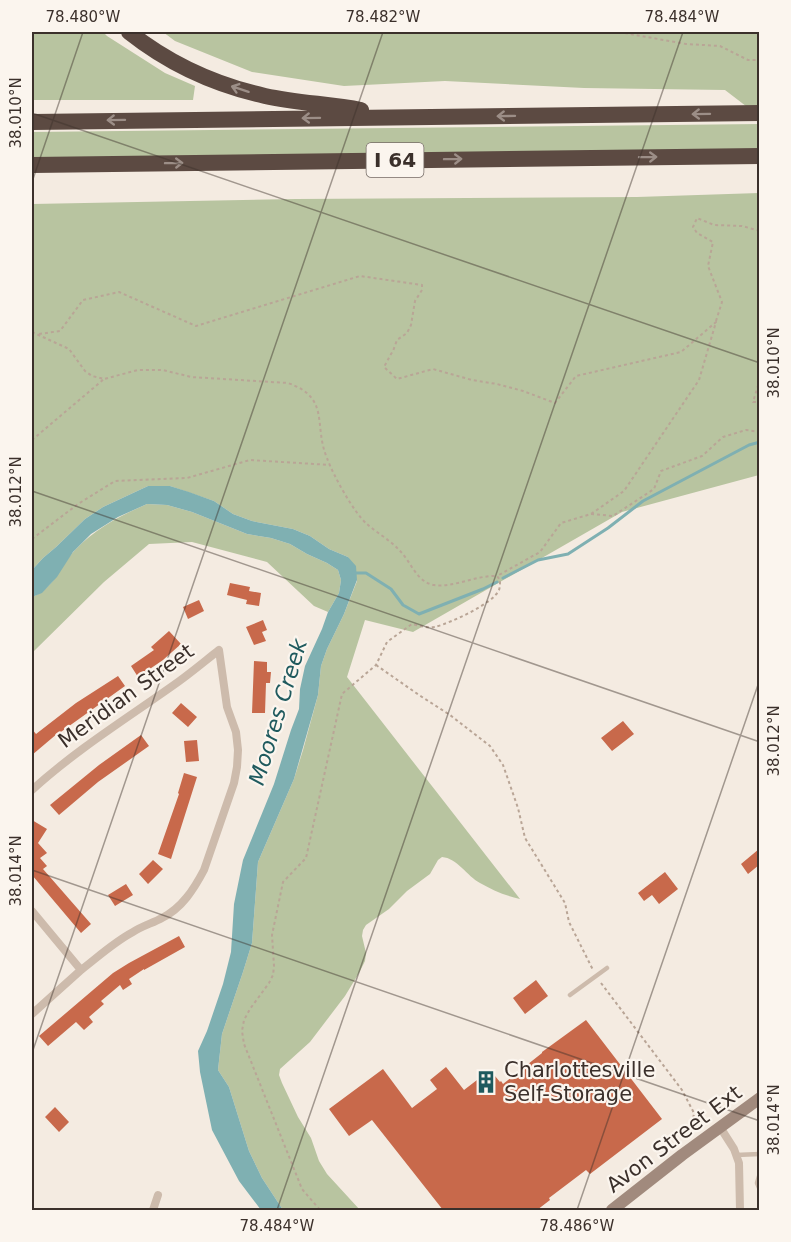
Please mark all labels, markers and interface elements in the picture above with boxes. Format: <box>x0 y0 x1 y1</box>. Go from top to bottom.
text: 78.480°W <box>46 8 121 26</box>
text: 78.482°W <box>346 8 421 26</box>
text: 78.484°W <box>645 8 720 26</box>
text: 38.010°N <box>7 77 25 149</box>
one-way arrow <box>231 82 250 93</box>
one-way arrow <box>692 108 712 120</box>
one-way arrow <box>497 110 517 122</box>
one-way arrow <box>302 112 322 124</box>
one-way arrow <box>107 115 127 126</box>
road number: I 64 <box>366 143 424 177</box>
one-way arrow <box>637 151 657 163</box>
one-way arrow <box>442 153 462 165</box>
one-way arrow <box>163 157 183 169</box>
text: 38.010°N <box>765 327 783 399</box>
text: 38.012°N <box>7 456 25 528</box>
water label: Moores Creek <box>244 635 312 788</box>
street label: Meridian Street <box>54 639 198 753</box>
text: 38.012°N <box>765 705 783 777</box>
text: 38.014°N <box>7 835 25 907</box>
place label: Charlottesville Self-Storage <box>504 1058 655 1106</box>
building icon: Charlottesville Self-Storage <box>473 1069 499 1095</box>
street label: Avon Street Ext <box>602 1080 746 1198</box>
text: 38.014°N <box>765 1084 783 1156</box>
text: 78.484°W <box>240 1217 315 1235</box>
text: 78.486°W <box>540 1217 615 1235</box>

